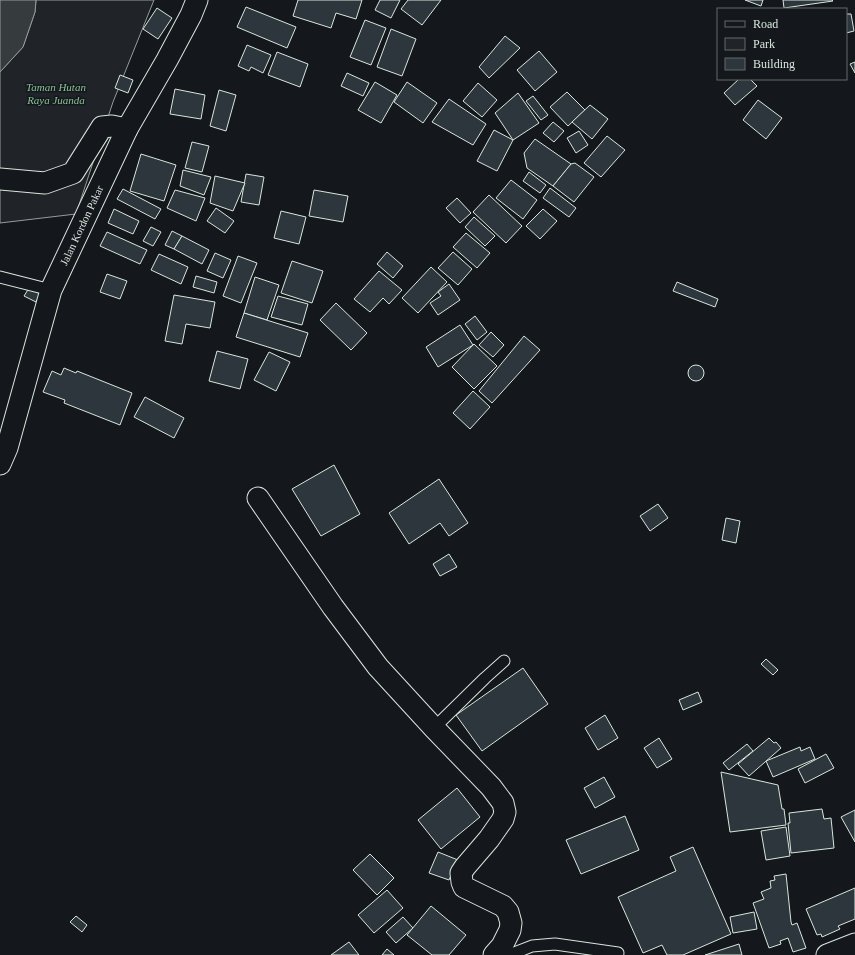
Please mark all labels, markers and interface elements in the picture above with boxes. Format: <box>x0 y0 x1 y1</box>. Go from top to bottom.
legend <box>717 8 847 80</box>
text: Road <box>753 17 778 31</box>
text: Park <box>753 37 775 51</box>
text: Building <box>753 57 795 71</box>
park label: Taman Hutan Raya Juanda <box>26 81 86 106</box>
street label: Jalan Kordon Pakar <box>58 183 106 267</box>

